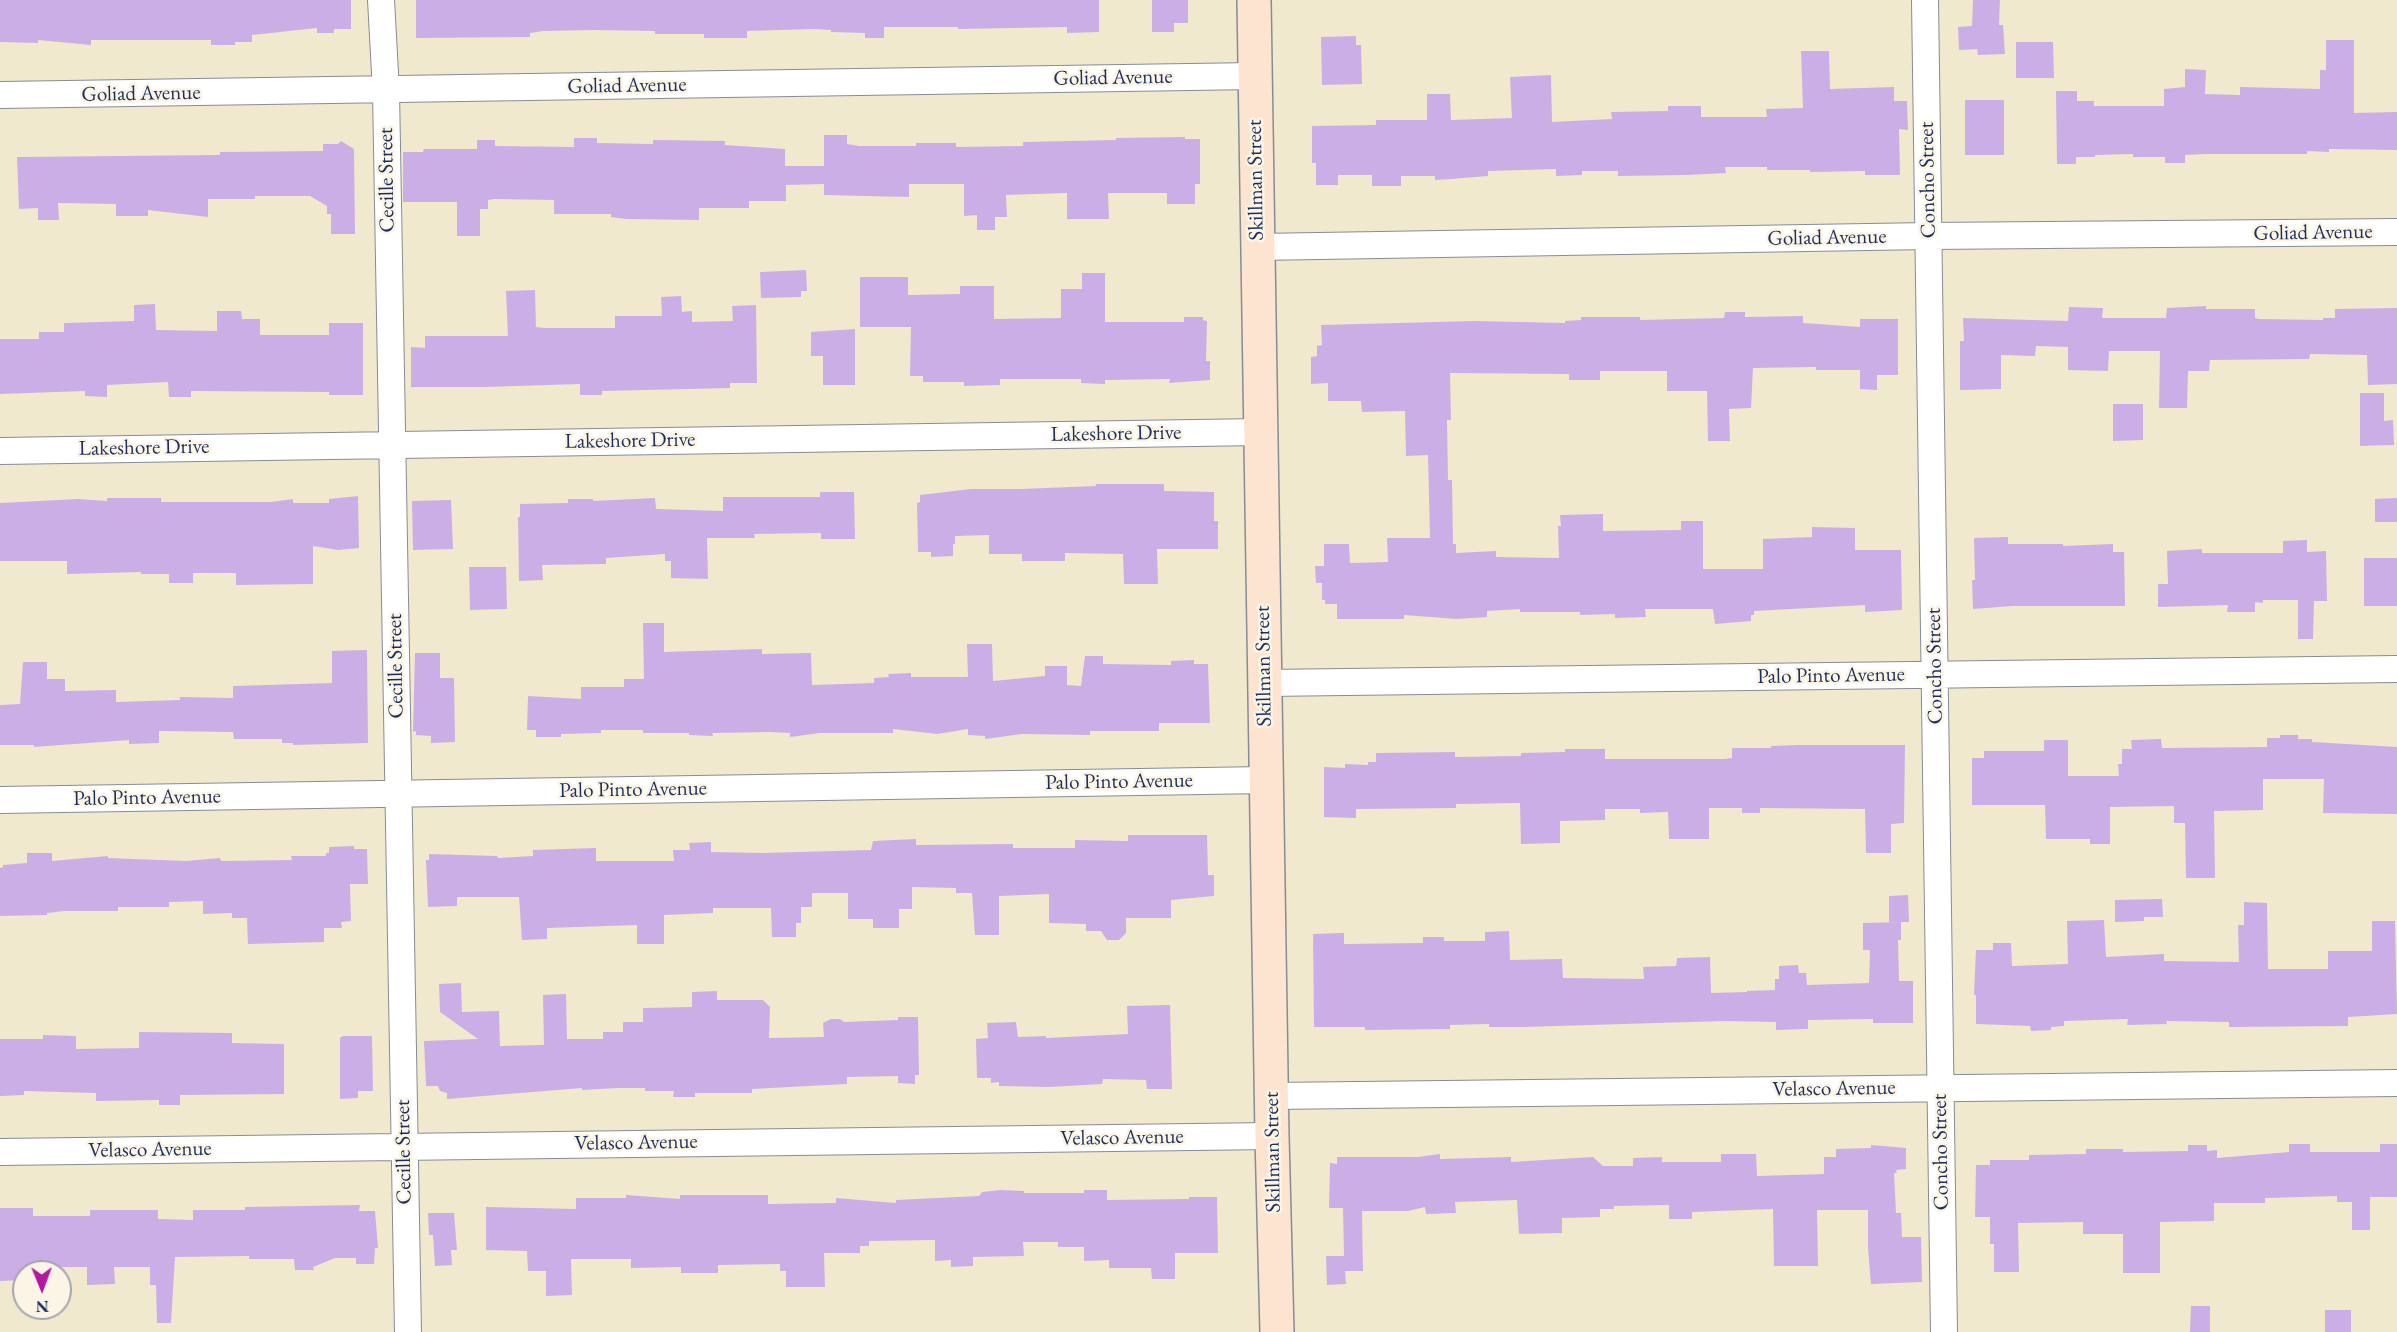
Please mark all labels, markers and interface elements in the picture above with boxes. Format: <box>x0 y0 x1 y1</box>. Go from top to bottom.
street label: Goliad Avenue <box>1053 64 1173 92</box>
street label: Goliad Avenue <box>567 72 687 100</box>
street label: Goliad Avenue <box>81 80 201 108</box>
street label: Skillman Street <box>1242 119 1270 241</box>
street label: Concho Street <box>1914 122 1942 238</box>
street label: Cecille Street <box>373 127 401 233</box>
street label: Goliad Avenue <box>2253 219 2373 247</box>
street label: Goliad Avenue <box>1767 224 1887 252</box>
street label: Lakeshore Drive <box>1050 420 1182 448</box>
street label: Lakeshore Drive <box>564 427 696 455</box>
street label: Lakeshore Drive <box>78 434 210 462</box>
street label: Skillman Street <box>1250 605 1278 727</box>
street label: Concho Street <box>1921 608 1949 724</box>
street label: Cecille Street <box>382 613 410 719</box>
street label: Palo Pinto Avenue <box>1757 662 1905 690</box>
street label: Palo Pinto Avenue <box>1045 768 1193 796</box>
street label: Palo Pinto Avenue <box>559 776 707 804</box>
street label: Palo Pinto Avenue <box>73 784 221 812</box>
street label: Velasco Avenue <box>1772 1075 1896 1103</box>
street label: Skillman Street <box>1259 1091 1287 1213</box>
street label: Concho Street <box>1927 1094 1955 1210</box>
street label: Cecille Street <box>390 1099 418 1205</box>
street label: Velasco Avenue <box>1060 1124 1184 1152</box>
street label: Velasco Avenue <box>574 1129 698 1157</box>
street label: Velasco Avenue <box>88 1136 212 1164</box>
north arrow <box>12 1260 72 1320</box>
text: N <box>36 1296 49 1317</box>

